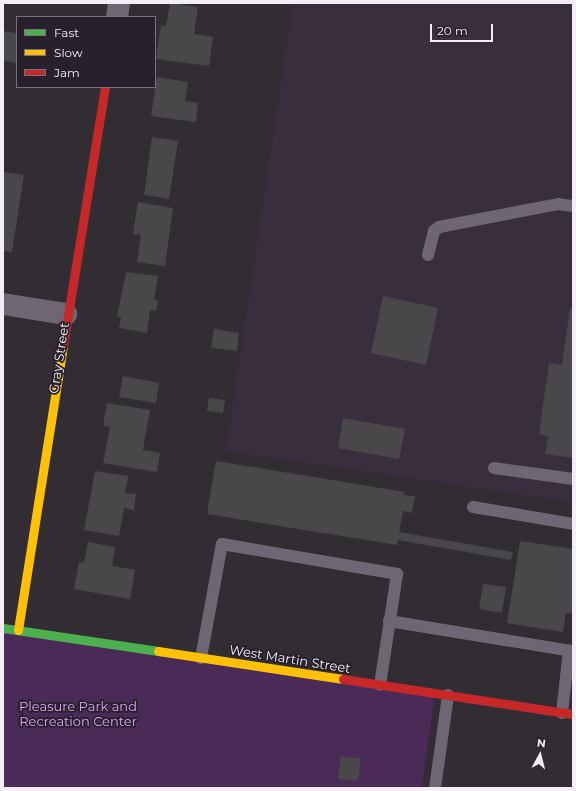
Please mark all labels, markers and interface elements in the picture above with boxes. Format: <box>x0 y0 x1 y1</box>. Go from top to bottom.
legend <box>16 16 156 88</box>
scale bar <box>432 16 495 42</box>
text: 20 m <box>437 23 468 38</box>
text: Fast <box>54 25 79 40</box>
text: Slow <box>54 45 83 60</box>
text: Jam <box>54 65 80 80</box>
street label: Gray Street <box>46 321 72 395</box>
street label: West Martin Street <box>228 642 352 676</box>
park label: Pleasure Park and Recreation Center <box>19 699 137 730</box>
north arrow <box>520 735 560 775</box>
text: N <box>536 736 547 751</box>

